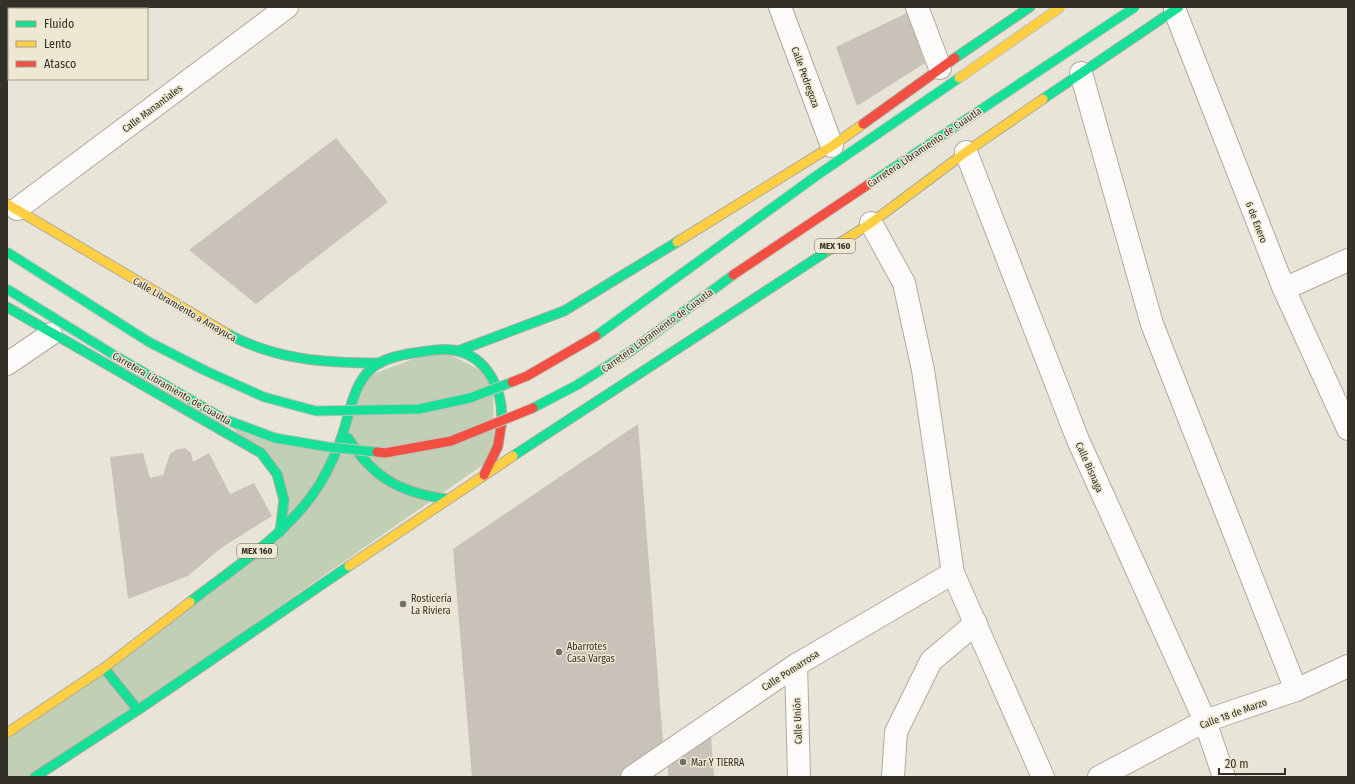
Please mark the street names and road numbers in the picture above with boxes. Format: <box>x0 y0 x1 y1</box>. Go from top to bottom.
street label: Calle Pedregoza <box>788 45 822 110</box>
street label: Calle Manantiales <box>120 82 185 135</box>
street label: Carretera Libramiento de Cuautla <box>865 105 984 191</box>
street label: 6 de Enero <box>1243 200 1269 245</box>
road number: MEX 160 <box>815 239 855 253</box>
street label: Calle Libramiento a Amayuca <box>131 275 238 344</box>
street label: Carretera Libramiento de Cuautla <box>599 286 716 375</box>
street label: Carretera Libramiento de Cuautla <box>110 350 233 428</box>
street label: Calle Bisnaga <box>1073 440 1106 495</box>
road number: MEX 160 <box>237 544 277 558</box>
street label: Calle Pomarrosa <box>760 648 822 694</box>
street label: Calle 18 de Marzo <box>1198 696 1269 732</box>
street label: Calle Unión <box>791 698 805 744</box>

